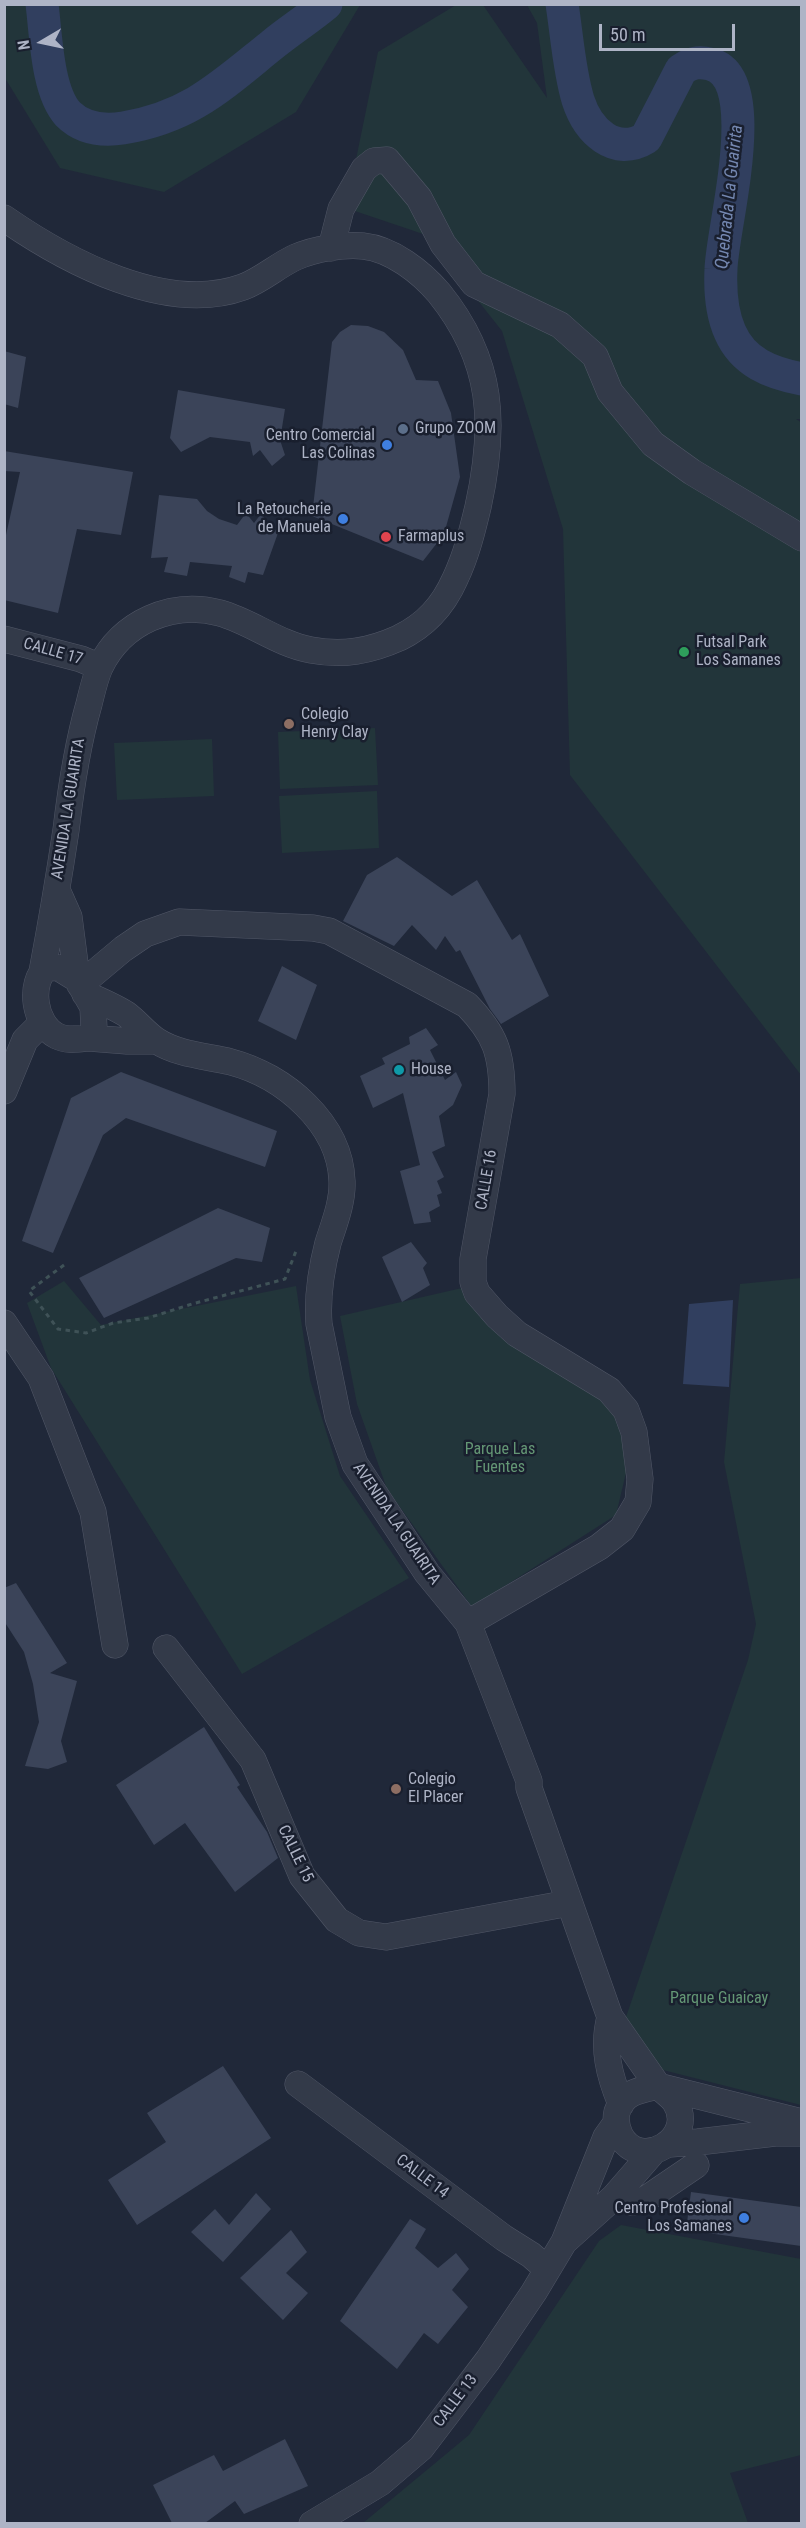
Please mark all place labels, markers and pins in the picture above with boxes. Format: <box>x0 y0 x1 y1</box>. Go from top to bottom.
place label: Grupo ZOOM <box>415 419 496 439</box>
marker: Grupo ZOOM <box>396 422 410 436</box>
place label: Centro Comercial Las Colinas <box>266 426 375 464</box>
marker: Centro Comercial Las Colinas <box>380 438 394 452</box>
place label: La Retoucherie de Manuela <box>237 500 331 538</box>
marker: La Retoucherie de Manuela <box>336 512 350 526</box>
place label: Farmaplus <box>398 527 464 547</box>
marker: Farmaplus <box>379 530 393 544</box>
place label: Futsal Park Los Samanes <box>696 633 781 671</box>
marker: Futsal Park Los Samanes <box>677 645 691 659</box>
place label: Colegio Henry Clay <box>301 705 368 743</box>
marker: Colegio Henry Clay <box>282 717 296 731</box>
place label: House <box>411 1060 451 1080</box>
marker: House <box>392 1063 406 1077</box>
place label: Colegio El Placer <box>408 1770 463 1808</box>
marker: Colegio El Placer <box>389 1782 403 1796</box>
place label: Centro Profesional Los Samanes <box>614 2199 732 2237</box>
marker: Centro Profesional Los Samanes <box>737 2211 751 2225</box>

